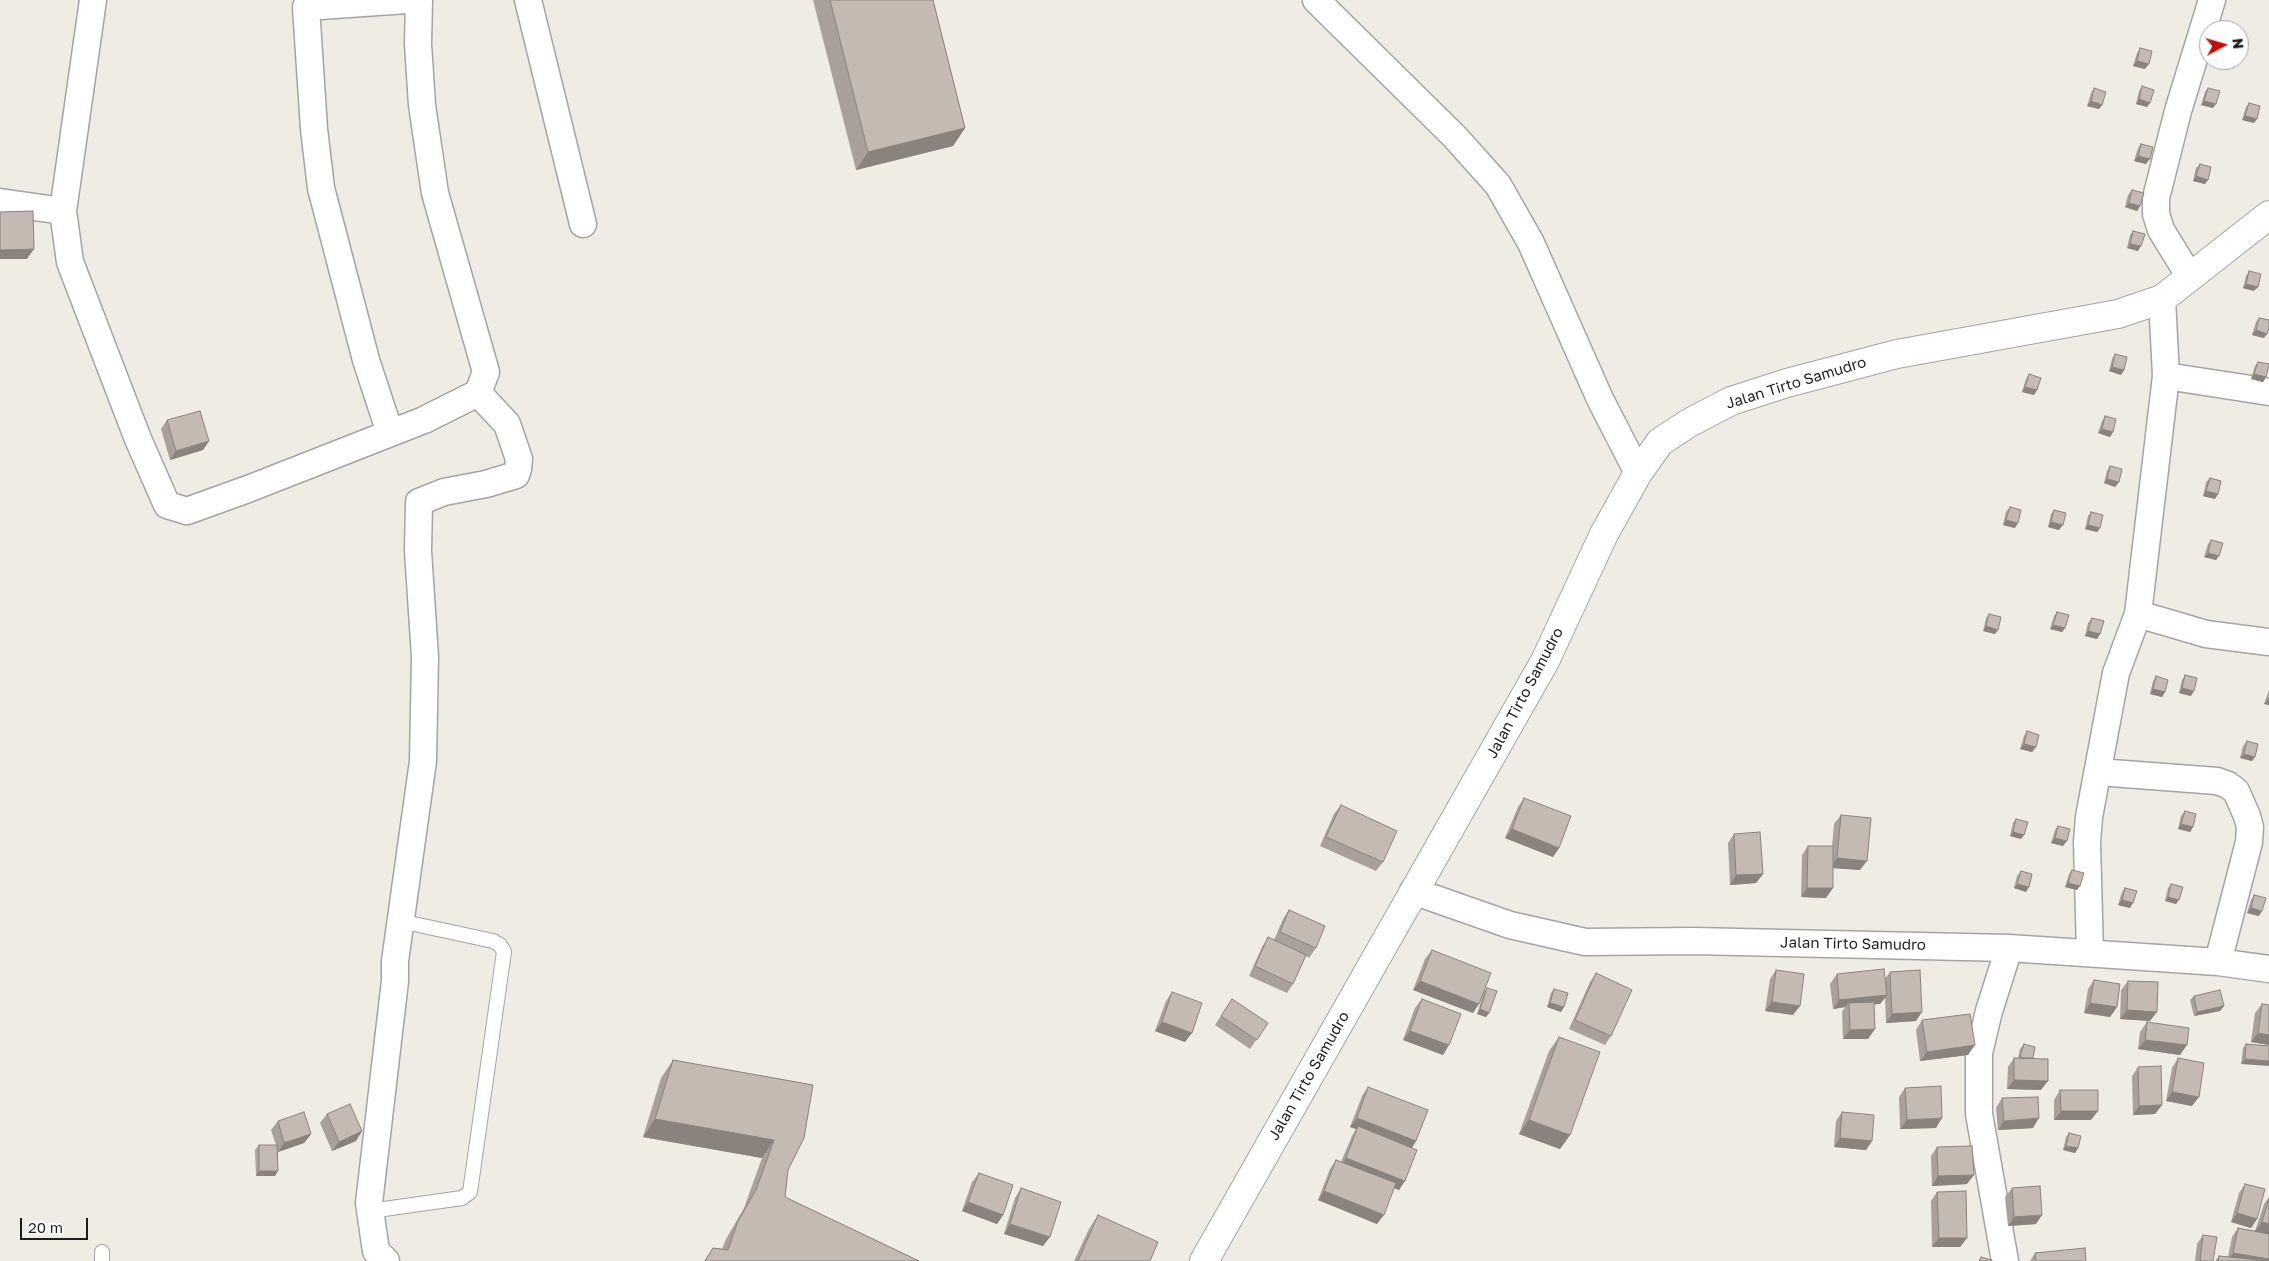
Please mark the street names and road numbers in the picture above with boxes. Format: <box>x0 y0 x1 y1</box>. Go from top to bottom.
street label: Jalan Tirto Samudro <box>1724 353 1868 413</box>
street label: Jalan Tirto Samudro <box>1483 624 1567 762</box>
street label: Jalan Tirto Samudro <box>1780 934 1926 954</box>
street label: Jalan Tirto Samudro <box>1265 1008 1353 1144</box>

